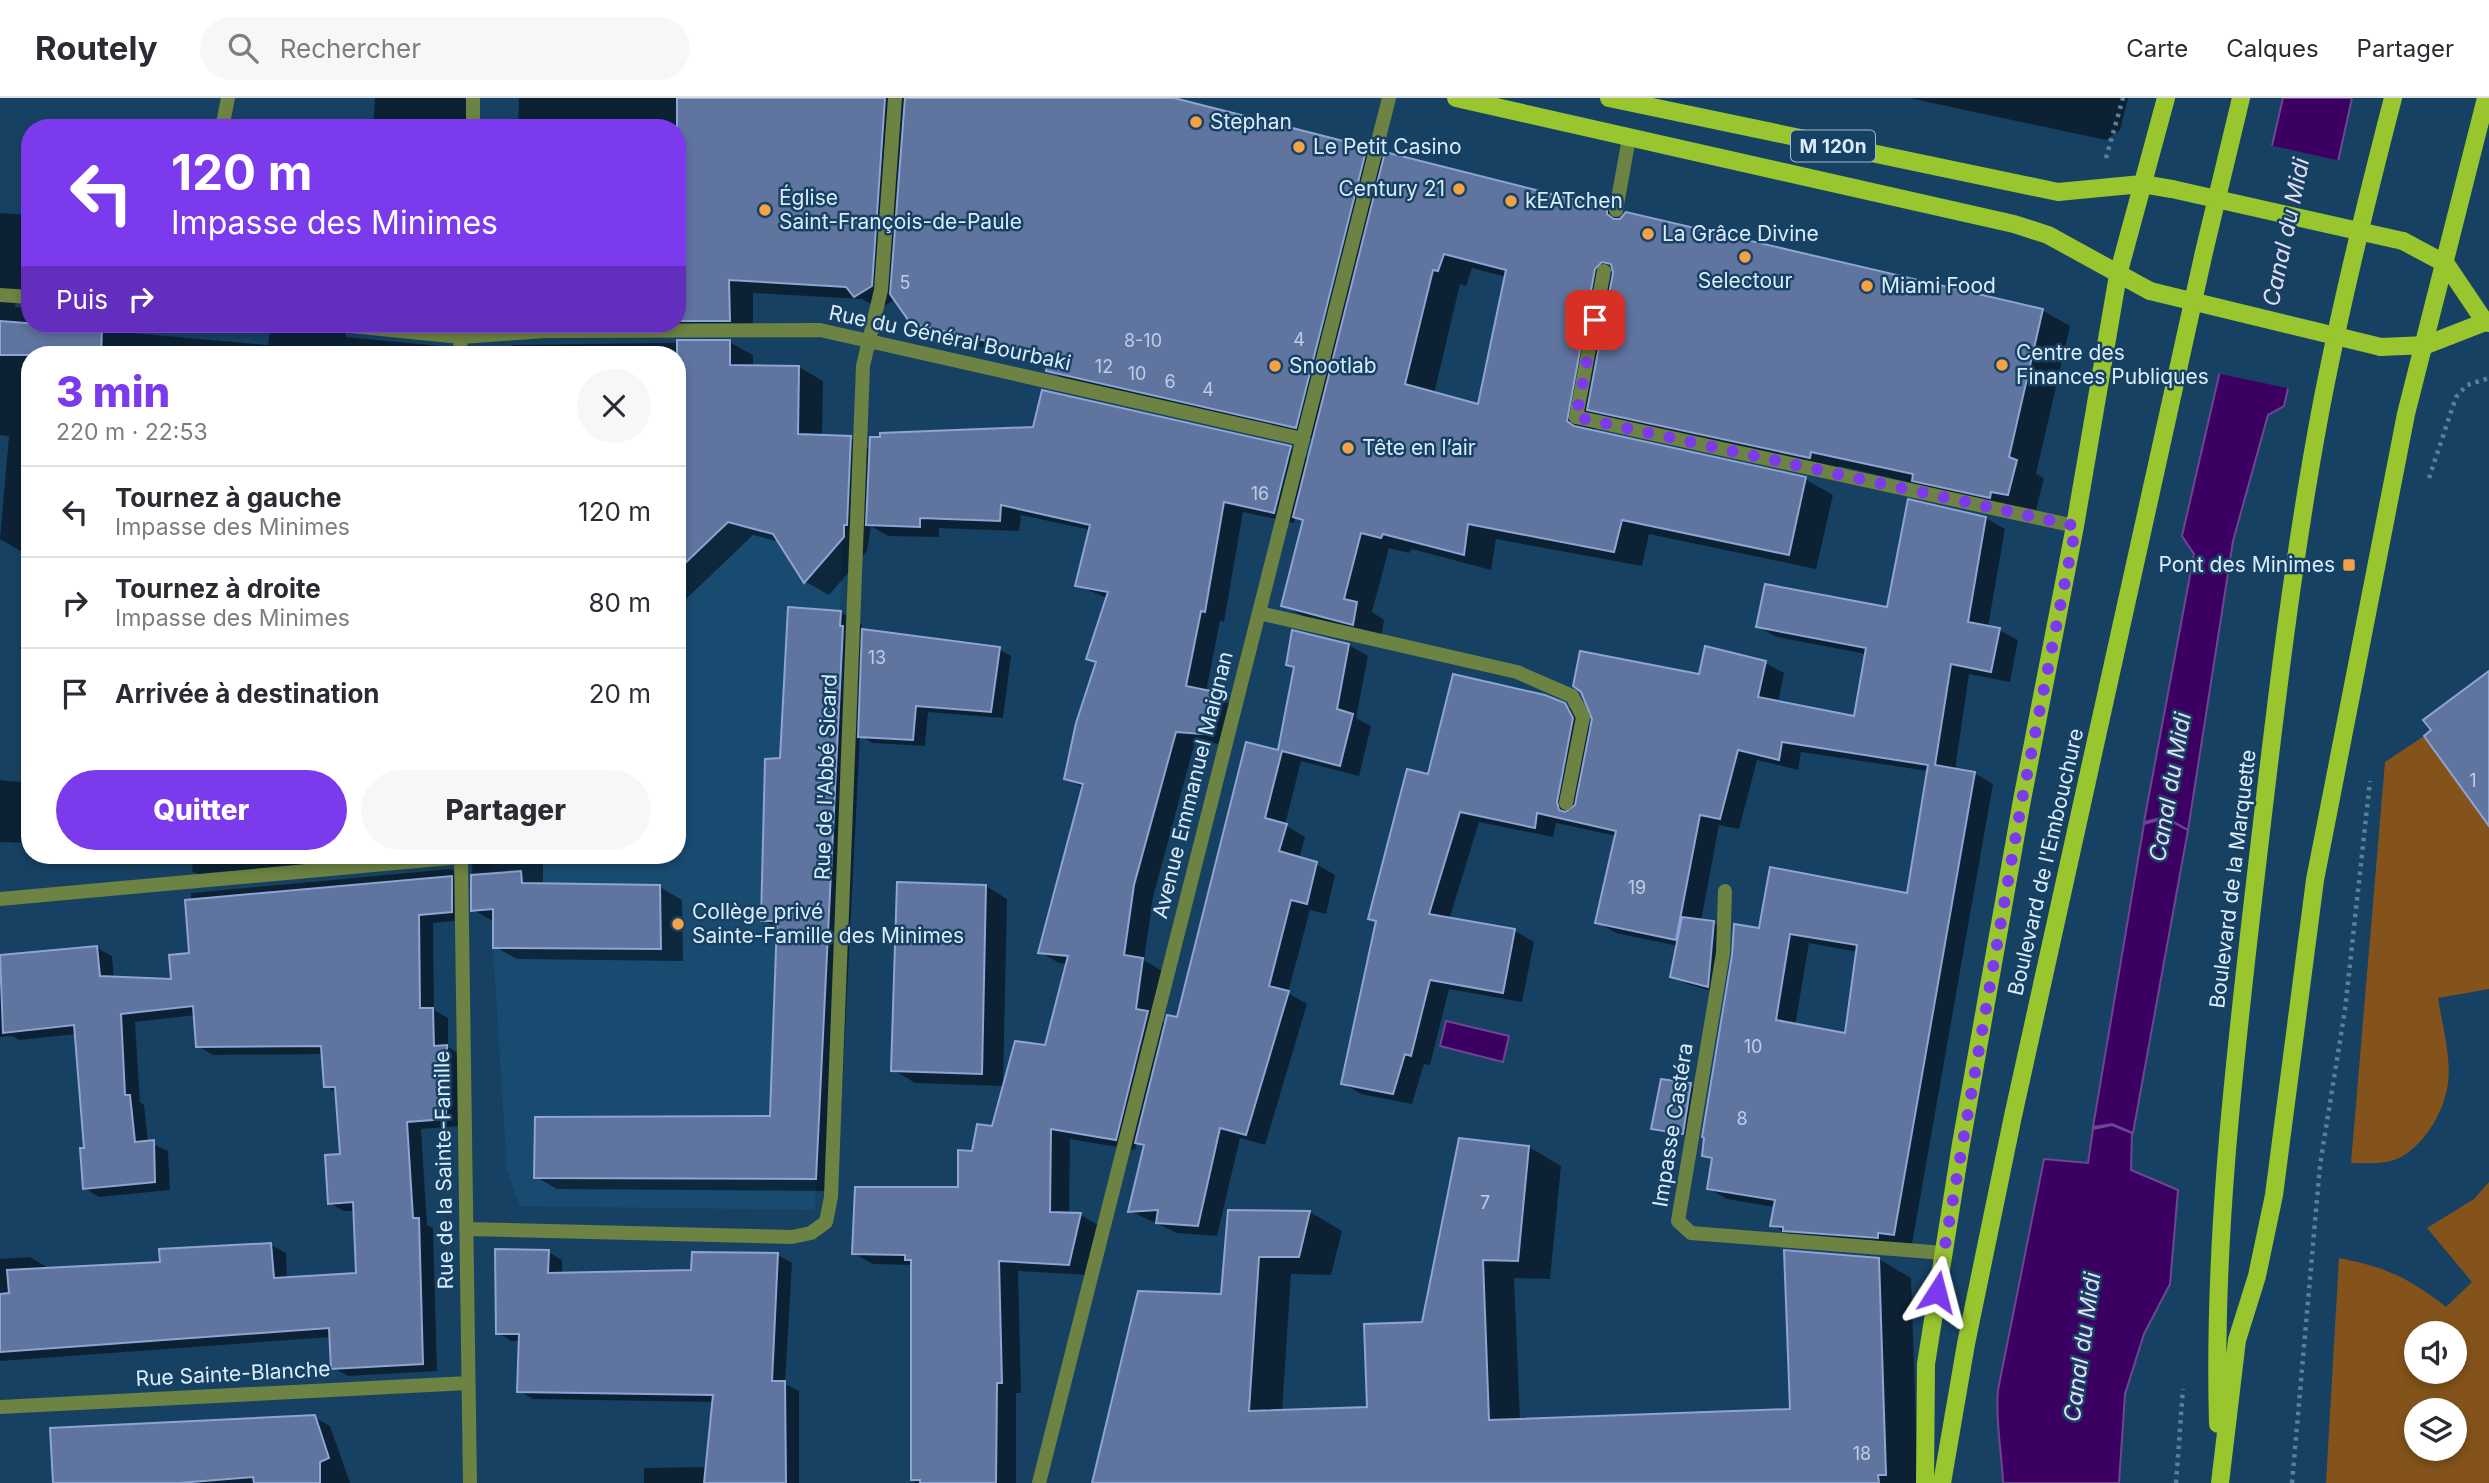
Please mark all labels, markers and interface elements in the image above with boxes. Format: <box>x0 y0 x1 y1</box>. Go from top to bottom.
search box <box>200 17 690 80</box>
text: Routely <box>35 28 158 68</box>
icon: search <box>224 29 262 67</box>
text: Rechercher <box>280 33 421 64</box>
text: Carte <box>2126 34 2188 63</box>
text: Calques <box>2226 34 2319 63</box>
text: Partager <box>2357 34 2454 63</box>
place label: Stephan <box>1210 109 1292 134</box>
marker: Stephan <box>1188 114 1204 130</box>
road number: M 120n <box>1791 130 1875 162</box>
place label: Le Petit Casino <box>1313 134 1462 159</box>
marker: Le Petit Casino <box>1291 139 1307 155</box>
text: 120 m <box>171 143 312 202</box>
icon: left <box>56 147 147 238</box>
water label: Canal du Midi <box>2257 155 2315 309</box>
place label: Century 21 <box>1338 176 1445 201</box>
marker: Century 21 <box>1451 181 1467 197</box>
place label: Église Saint-François-de-Paule <box>779 184 1022 234</box>
place label: kEATchen <box>1525 188 1623 213</box>
marker: kEATchen <box>1503 193 1519 209</box>
marker: Église Saint-François-de-Paule <box>757 202 773 218</box>
text: Impasse des Minimes <box>171 203 498 242</box>
place label: La Grâce Divine <box>1662 221 1819 246</box>
marker: La Grâce Divine <box>1640 226 1656 242</box>
marker: Selectour <box>1737 249 1753 265</box>
place label: Selectour <box>1698 268 1792 293</box>
house number: 5 <box>900 272 910 293</box>
place label: Miami Food <box>1881 273 1996 298</box>
marker: Miami Food <box>1859 278 1875 294</box>
icon: right <box>122 280 160 318</box>
text: Puis <box>56 284 108 315</box>
pin <box>1565 290 1625 350</box>
street label: Rue du Général Bourbaki <box>827 300 1073 375</box>
icon: arrive <box>1576 301 1614 339</box>
house number: 4 <box>1293 329 1305 350</box>
house number: 8-10 <box>1124 330 1162 351</box>
place label: Centre des Finances Publiques <box>2016 340 2209 389</box>
place label: Snootlab <box>1289 353 1377 378</box>
house number: 12 <box>1095 356 1113 377</box>
marker: Centre des Finances Publiques <box>1994 357 2010 373</box>
marker: Snootlab <box>1267 358 1283 374</box>
house number: 10 <box>1128 363 1146 384</box>
text: 3 min <box>56 366 170 417</box>
button: close <box>577 369 651 443</box>
house number: 6 <box>1164 371 1176 392</box>
house number: 4 <box>1202 379 1214 400</box>
text: 220 m · 22:53 <box>56 418 208 446</box>
place label: Tête en l’air <box>1362 435 1476 460</box>
marker: Tête en l’air <box>1340 440 1356 456</box>
text: Tournez à gauche <box>115 482 341 513</box>
house number: 16 <box>1251 483 1269 504</box>
icon: left <box>56 493 94 531</box>
text: 120 m <box>578 496 651 527</box>
text: Impasse des Minimes <box>115 513 350 541</box>
place label: Pont des Minimes <box>2159 552 2335 577</box>
marker: Pont des Minimes <box>2341 557 2357 573</box>
text: Tournez à droite <box>115 573 321 604</box>
icon: right <box>56 584 94 622</box>
text: 80 m <box>588 587 651 618</box>
text: Impasse des Minimes <box>115 604 350 632</box>
house number: 13 <box>868 647 886 668</box>
street label: Avenue Emmanuel Maignan <box>1147 649 1238 921</box>
street label: Rue de l'Abbé Sicard <box>809 674 842 880</box>
icon: arrive <box>56 675 94 713</box>
text: Arrivée à destination <box>115 678 380 709</box>
text: 20 m <box>589 678 651 709</box>
water label: Canal du Midi <box>2143 710 2197 864</box>
street label: Boulevard de l'Embouchure <box>2003 726 2088 998</box>
street label: Boulevard de la Marquette <box>2204 748 2261 1010</box>
button: Quitter <box>56 770 347 850</box>
button: Partager <box>361 770 651 850</box>
house number: 1 <box>2469 770 2477 791</box>
house number: 19 <box>1628 877 1646 898</box>
place label: Collège privé Sainte-Famille des Minimes <box>692 899 964 948</box>
marker: Collège privé Sainte-Famille des Minimes <box>670 916 686 932</box>
house number: 10 <box>1744 1036 1762 1057</box>
street label: Impasse Castéra <box>1647 1041 1698 1209</box>
street label: Rue de la Sainte-Famille <box>429 1050 458 1290</box>
house number: 8 <box>1736 1108 1748 1129</box>
house number: 7 <box>1480 1192 1490 1213</box>
position arrow <box>1900 1255 1974 1329</box>
water label: Canal du Midi <box>2058 1270 2106 1424</box>
map controls <box>2404 1321 2467 1461</box>
button: sound <box>2404 1321 2467 1384</box>
street label: Rue Sainte-Blanche <box>135 1356 331 1391</box>
button: layers <box>2404 1398 2467 1461</box>
house number: 18 <box>1853 1443 1871 1464</box>

